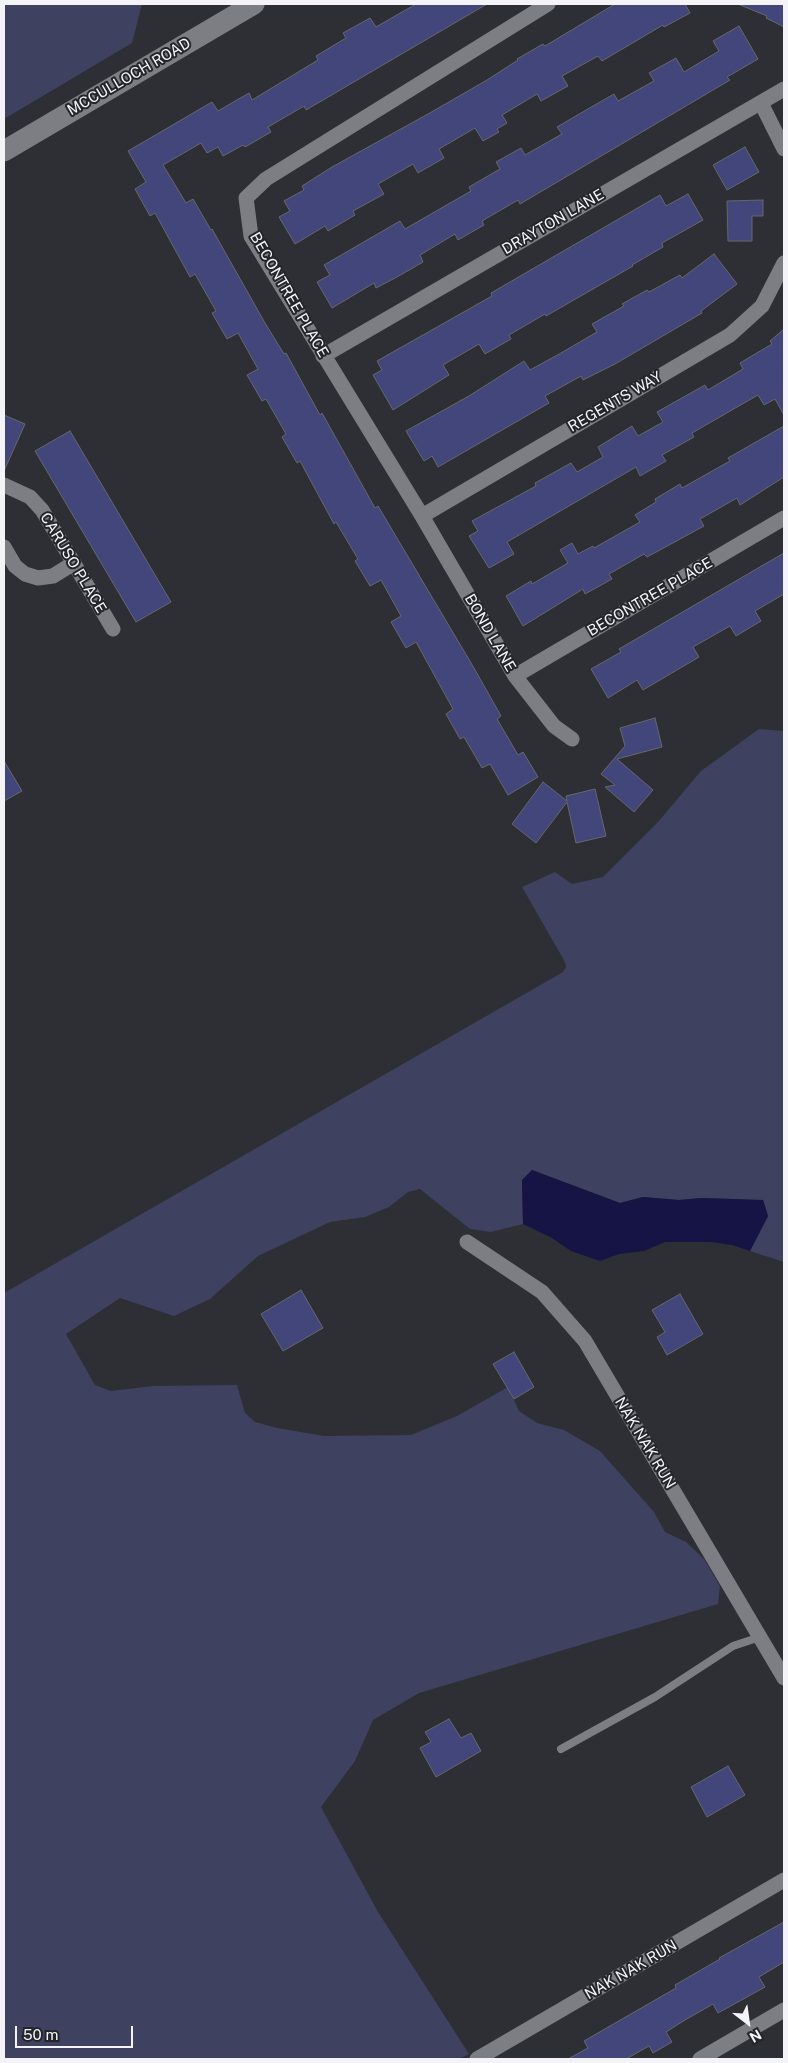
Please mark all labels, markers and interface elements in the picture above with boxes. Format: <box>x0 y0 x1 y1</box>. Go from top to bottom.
street label: MCCULLOCH ROAD <box>64 34 194 120</box>
street label: DRAYTON LANE <box>499 186 607 258</box>
street label: BECONTREE PLACE <box>246 229 332 361</box>
street label: REGENTS WAY <box>565 368 665 436</box>
street label: CARUSO PLACE <box>36 510 110 616</box>
street label: BECONTREE PLACE <box>584 554 716 640</box>
street label: BOND LANE <box>461 591 519 675</box>
street label: NAK NAK RUN <box>611 1394 679 1492</box>
street label: NAK NAK RUN <box>582 1936 680 2004</box>
north arrow <box>723 1998 773 2048</box>
scale bar <box>18 2016 135 2048</box>
text: 50 m <box>23 2026 58 2043</box>
text: N <box>747 2026 764 2046</box>

